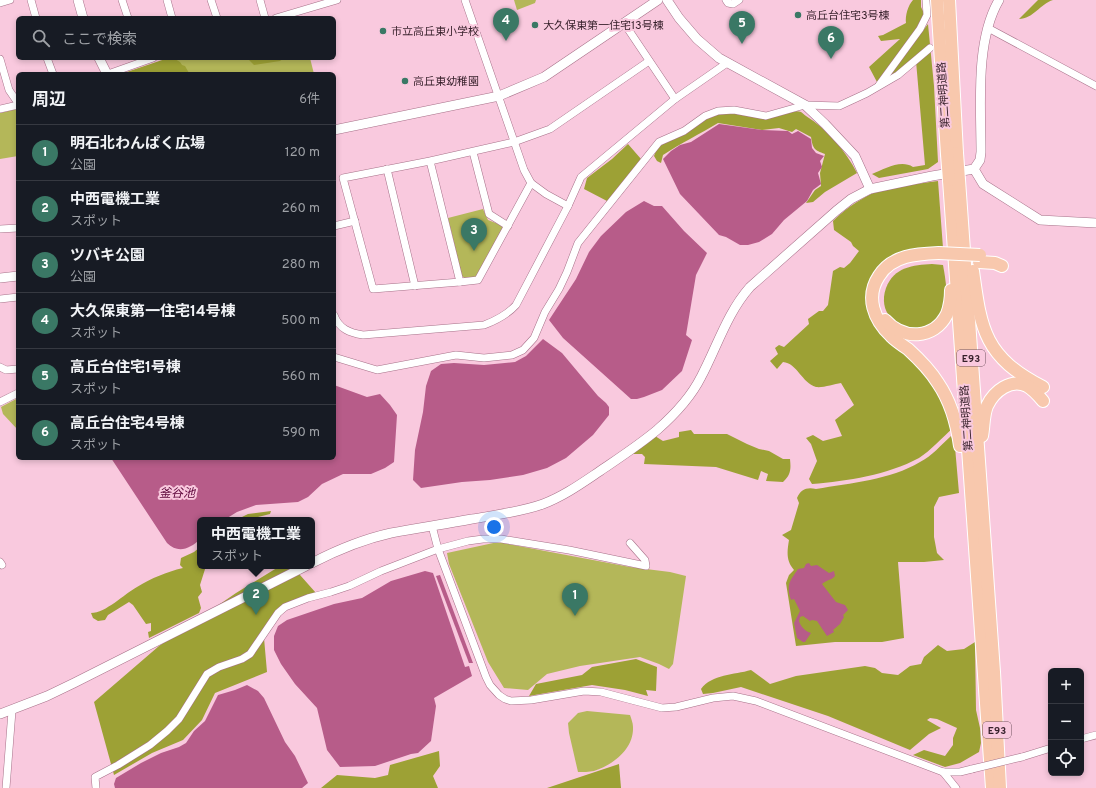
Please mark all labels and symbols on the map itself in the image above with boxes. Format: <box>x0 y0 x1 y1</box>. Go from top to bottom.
pin: 4 <box>493 8 519 41</box>
place label: 高丘台住宅3号棟 <box>806 9 890 23</box>
marker: 高丘台住宅3号棟 <box>793 10 803 20</box>
pin: 5 <box>729 11 755 44</box>
place label: 大久保東第一住宅13号棟 <box>543 19 664 33</box>
marker: 大久保東第一住宅13号棟 <box>530 20 540 30</box>
place label: 市立高丘東小学校 <box>391 25 479 39</box>
marker: 市立高丘東小学校 <box>378 26 388 36</box>
pin: 6 <box>818 26 844 59</box>
street label: 第二神明道路 <box>935 62 953 128</box>
place label: 高丘東幼稚園 <box>413 75 479 89</box>
marker: 高丘東幼稚園 <box>400 76 410 86</box>
pin: 3 <box>461 218 487 251</box>
road number: E93 <box>957 350 985 366</box>
street label: 第二神明道路 <box>958 385 976 451</box>
water label: 釜谷池 <box>159 486 196 502</box>
your location <box>484 517 504 537</box>
pin: 2 <box>243 582 269 615</box>
pin: 1 <box>562 583 588 616</box>
road number: E93 <box>983 722 1011 738</box>

